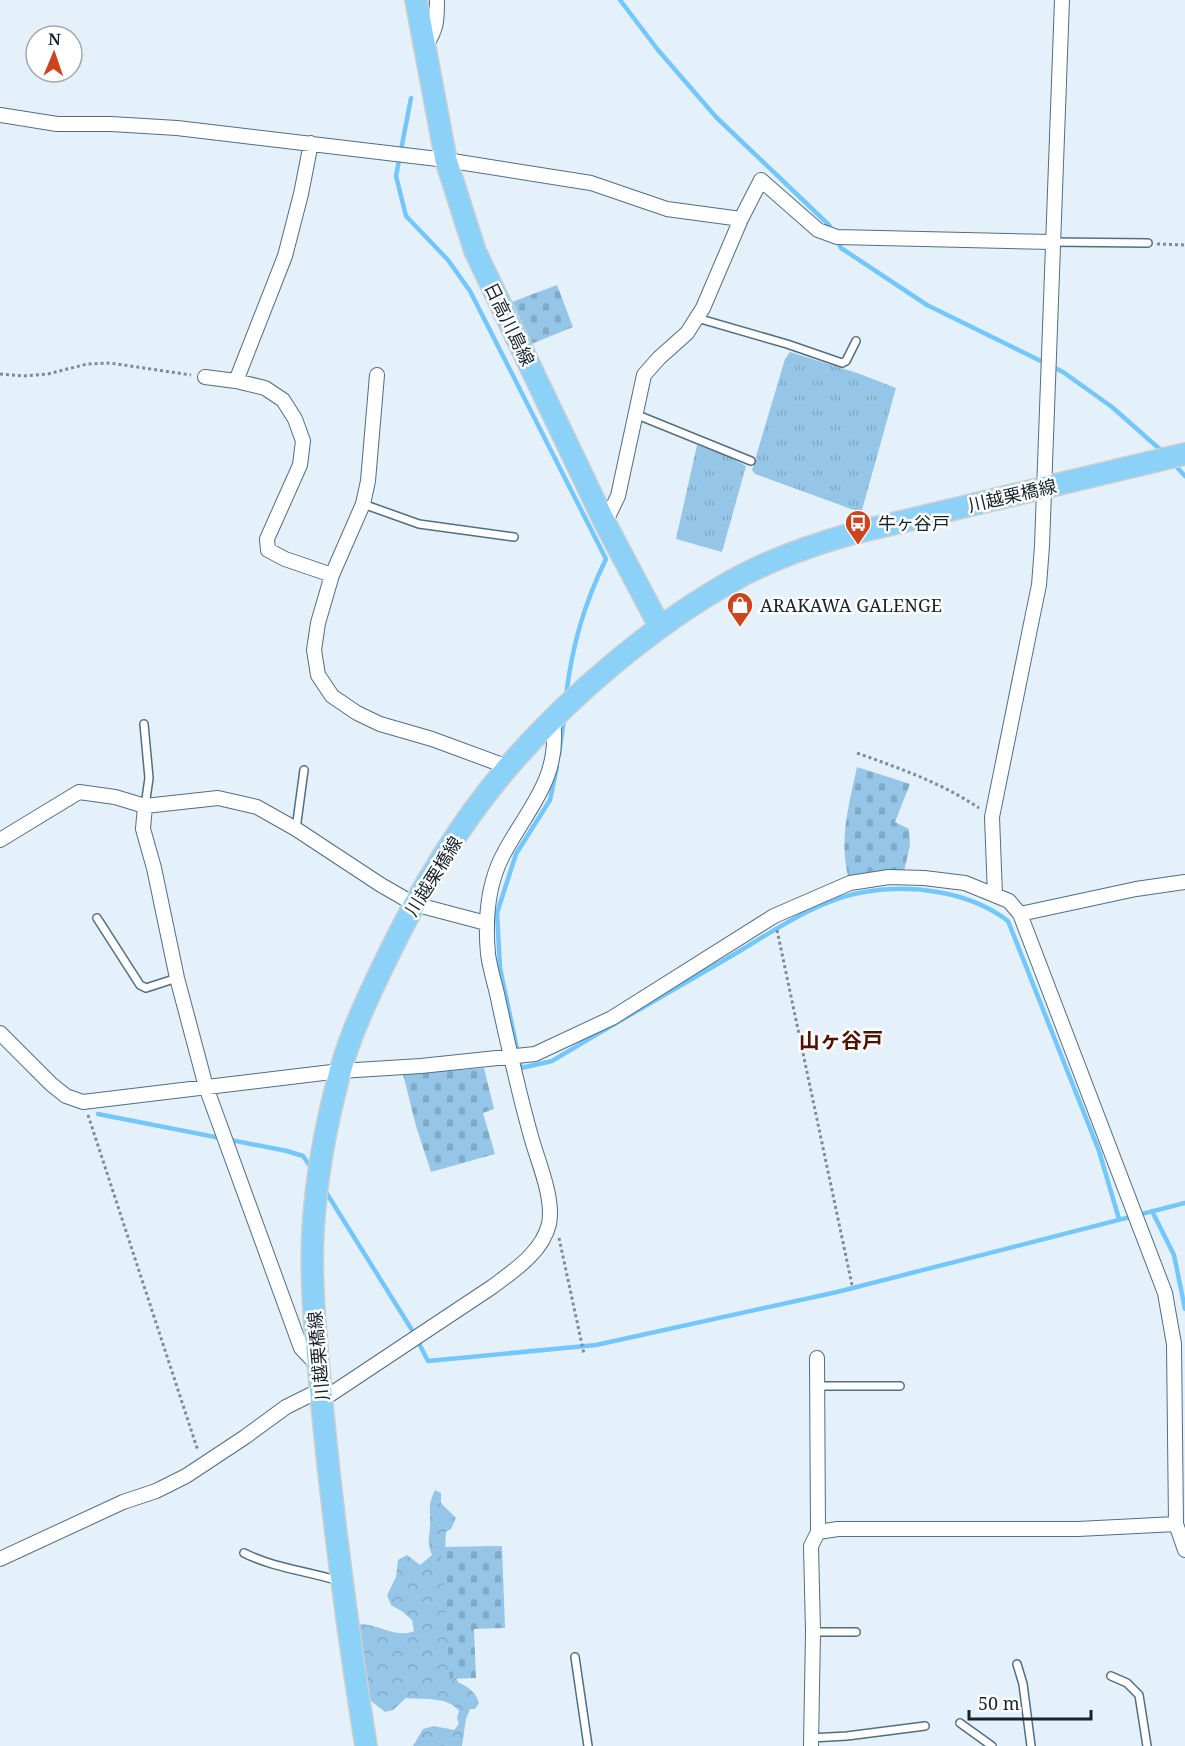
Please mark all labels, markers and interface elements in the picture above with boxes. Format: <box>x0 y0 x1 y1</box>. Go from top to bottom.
north arrow <box>24 24 84 84</box>
text: N <box>48 28 62 50</box>
street label: 日高川島線 <box>479 278 541 370</box>
street label: 川越栗橋線 <box>965 473 1059 517</box>
bus stop icon: 牛ヶ谷戸 <box>843 508 873 546</box>
place label: 牛ヶ谷戸 <box>878 511 950 535</box>
shop icon: ARAKAWA GALENGE <box>725 590 755 628</box>
place label: ARAKAWA GALENGE <box>760 593 942 617</box>
street label: 川越栗橋線 <box>399 831 467 921</box>
district label: 山ヶ谷戸 <box>799 1026 883 1054</box>
street label: 川越栗橋線 <box>302 1310 334 1402</box>
scale bar <box>969 1683 1090 1721</box>
text: 50 m <box>978 1691 1020 1715</box>

